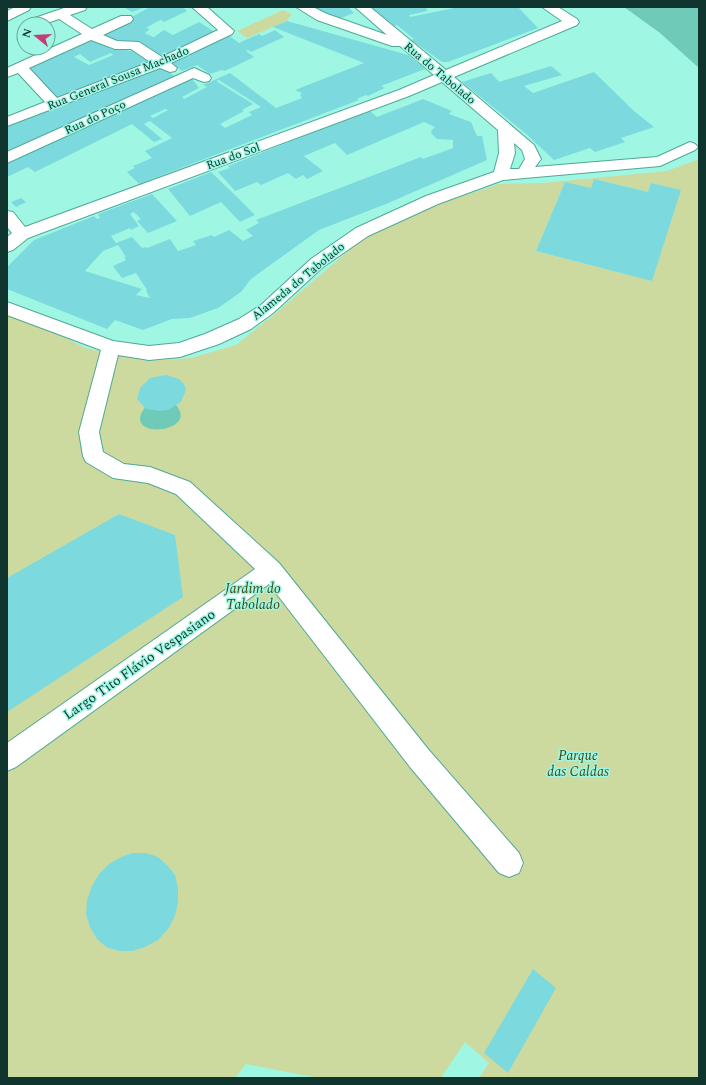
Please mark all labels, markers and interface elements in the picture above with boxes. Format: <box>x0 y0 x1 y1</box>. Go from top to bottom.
north arrow <box>16 16 56 56</box>
text: N <box>17 26 36 40</box>
street label: Rua do Tabolado <box>399 38 480 109</box>
street label: Rua General Sousa Machado <box>44 41 192 116</box>
street label: Rua do Poço <box>61 95 129 140</box>
street label: Rua do Sol <box>203 138 263 175</box>
street label: Alameda do Tabolado <box>247 238 349 325</box>
park label: Jardim do Tabolado <box>224 578 281 615</box>
street label: Largo Tito Flávio Vespasiano <box>59 604 220 725</box>
park label: Parque das Caldas <box>547 745 609 782</box>

